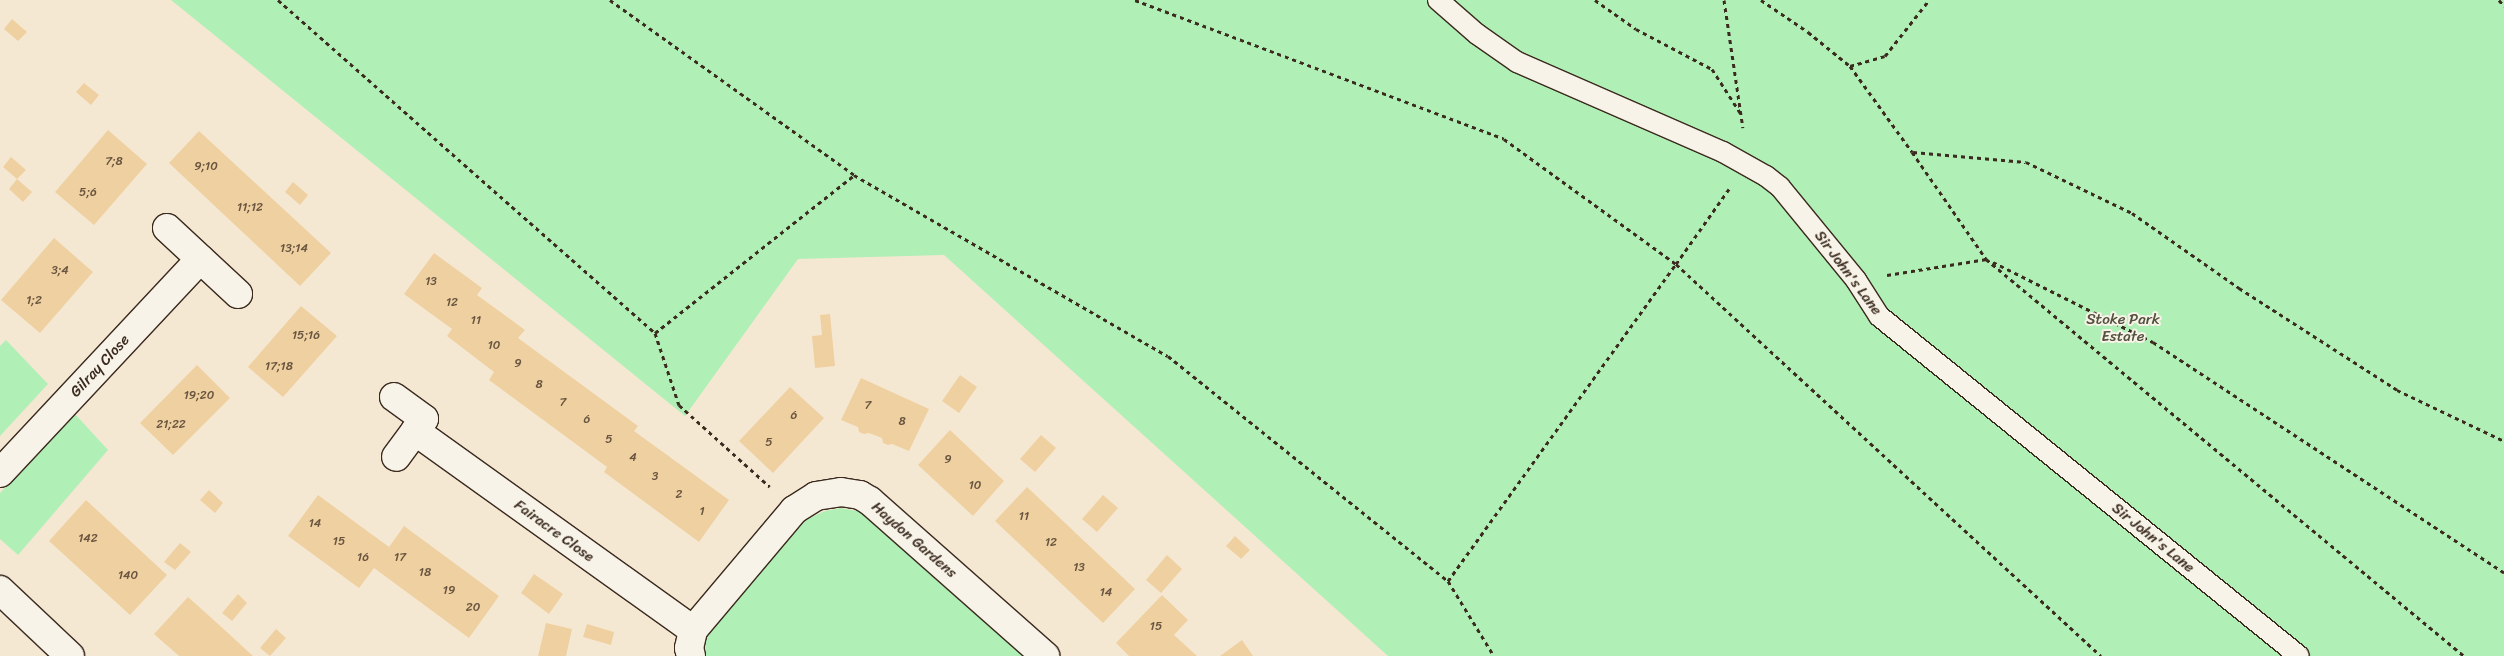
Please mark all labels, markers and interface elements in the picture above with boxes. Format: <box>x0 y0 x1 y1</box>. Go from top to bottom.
house number: 7;8 <box>105 155 123 169</box>
house number: 9;10 <box>194 160 218 174</box>
house number: 5;6 <box>79 186 97 200</box>
house number: 11;12 <box>237 201 263 215</box>
street label: Sir John's Lane <box>1811 228 1885 318</box>
house number: 13;14 <box>280 242 308 256</box>
house number: 3;4 <box>51 264 69 278</box>
house number: 13 <box>425 275 437 289</box>
house number: 1;2 <box>26 294 42 308</box>
house number: 12 <box>446 296 458 310</box>
park label: Stoke Park Estate <box>2086 310 2160 345</box>
house number: 11 <box>471 314 481 328</box>
house number: 15;16 <box>292 329 320 343</box>
street label: Gilray Close <box>67 331 133 401</box>
house number: 10 <box>488 339 500 353</box>
house number: 9 <box>514 357 522 371</box>
house number: 17;18 <box>265 360 293 374</box>
house number: 8 <box>535 378 543 392</box>
house number: 19;20 <box>184 389 214 403</box>
house number: 7 <box>560 396 566 410</box>
house number: 7 <box>865 399 871 413</box>
house number: 6 <box>791 409 797 423</box>
house number: 6 <box>584 413 590 427</box>
house number: 8 <box>898 415 906 429</box>
house number: 21;22 <box>156 418 186 432</box>
house number: 5 <box>605 433 613 447</box>
house number: 5 <box>765 436 773 450</box>
house number: 4 <box>629 451 637 465</box>
house number: 9 <box>944 453 952 467</box>
house number: 3 <box>652 470 658 484</box>
house number: 10 <box>969 479 981 493</box>
house number: 2 <box>676 488 682 502</box>
street label: Fairacre Close <box>510 496 598 566</box>
street label: Haydon Gardens <box>868 498 960 582</box>
street label: Sir John's Lane <box>2108 499 2198 577</box>
house number: 1 <box>699 505 705 519</box>
house number: 11 <box>1019 510 1029 524</box>
house number: 14 <box>309 517 321 531</box>
house number: 142 <box>78 532 98 546</box>
house number: 15 <box>333 535 345 549</box>
house number: 12 <box>1045 536 1057 550</box>
house number: 16 <box>357 551 369 565</box>
house number: 17 <box>394 551 406 565</box>
house number: 13 <box>1073 561 1085 575</box>
house number: 18 <box>419 566 431 580</box>
house number: 140 <box>118 569 138 583</box>
house number: 19 <box>443 584 455 598</box>
house number: 14 <box>1100 586 1112 600</box>
house number: 20 <box>466 601 480 615</box>
house number: 15 <box>1150 620 1162 634</box>

